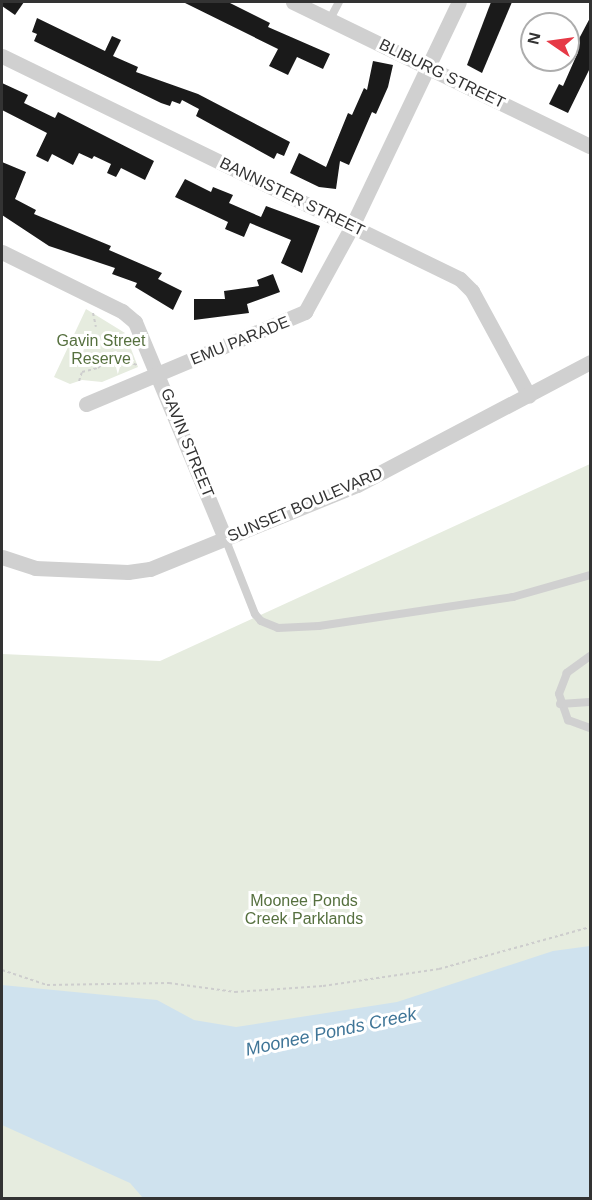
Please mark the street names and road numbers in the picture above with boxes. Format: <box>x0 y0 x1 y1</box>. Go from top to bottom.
street label: BLIBURG STREET <box>376 35 508 113</box>
street label: BANNISTER STREET <box>216 153 368 241</box>
street label: EMU PARADE <box>188 313 292 369</box>
street label: GAVIN STREET <box>156 386 218 500</box>
street label: SUNSET BOULEVARD <box>224 464 386 546</box>

